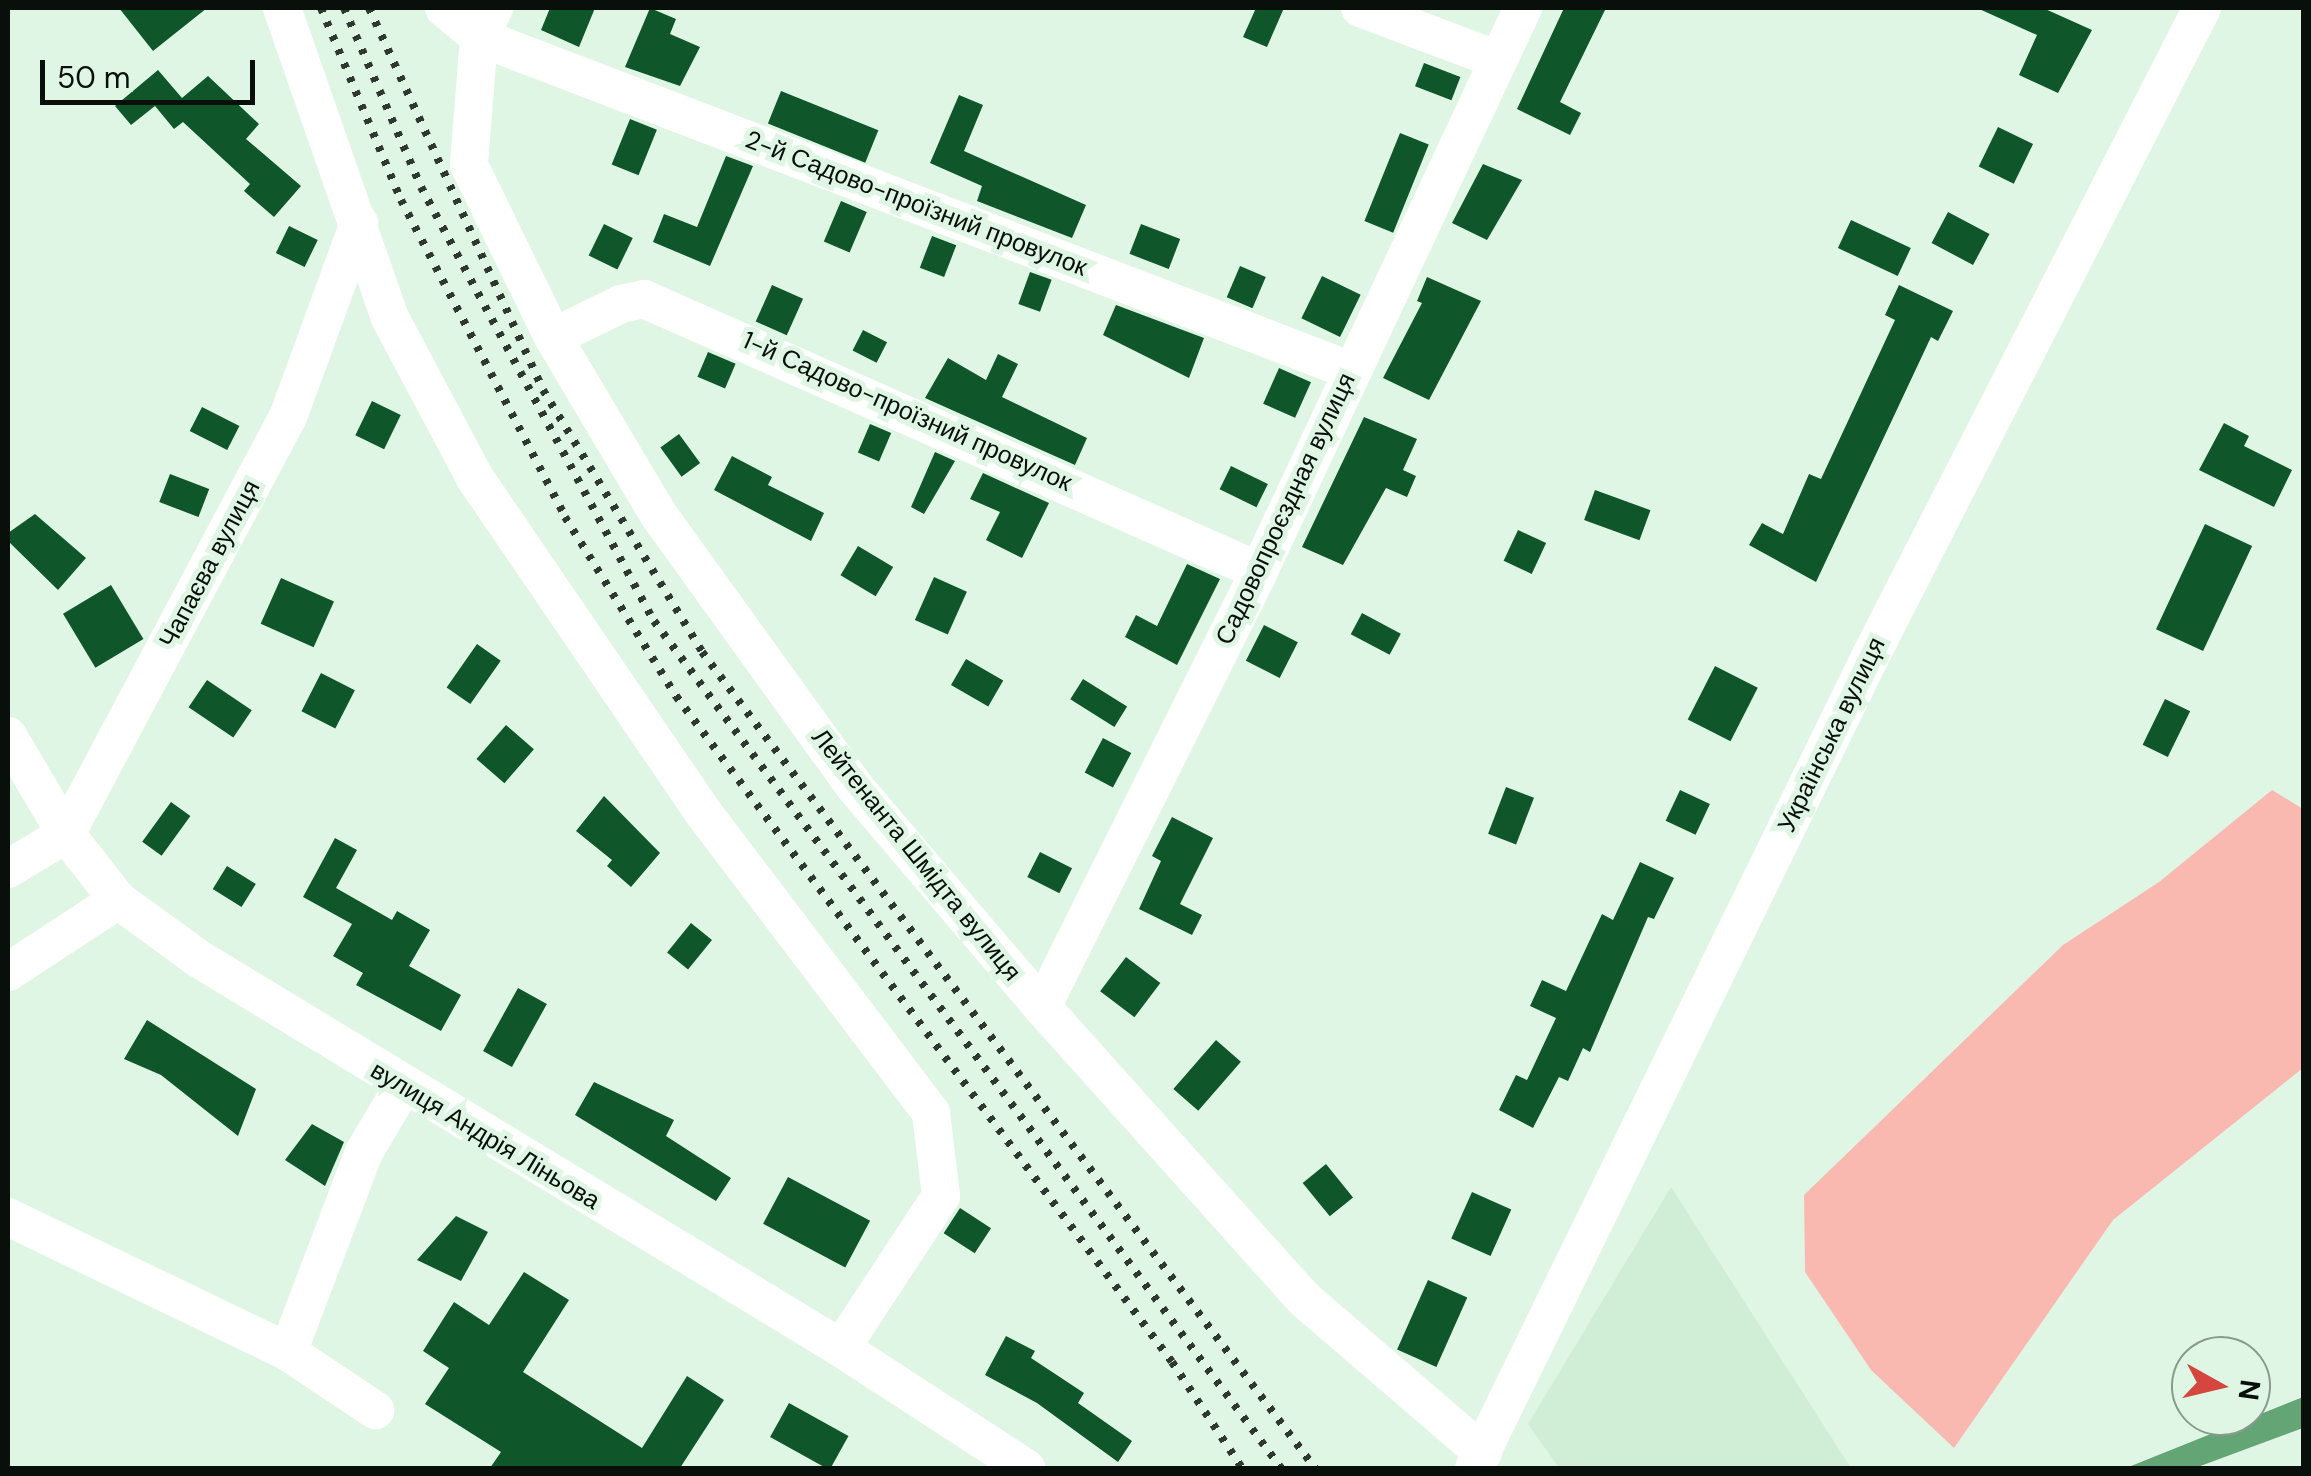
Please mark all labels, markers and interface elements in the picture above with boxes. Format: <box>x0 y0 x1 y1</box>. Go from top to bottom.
scale bar <box>45 40 260 102</box>
text: 50 m <box>57 58 131 97</box>
street label: 2-й Садово-проїзний провулок <box>741 125 1091 283</box>
street label: 1-й Садово-проїзний провулок <box>738 326 1076 498</box>
street label: Садовопроєздная вулиця <box>1210 368 1362 650</box>
street label: Чапаєва вулиця <box>153 475 267 653</box>
street label: Українська вулиця <box>1772 633 1892 837</box>
street label: Лейтенанта Шмідта вулиця <box>805 723 1027 987</box>
street label: вулиця Андрія Ліньова <box>365 1056 605 1216</box>
north arrow <box>2171 1336 2271 1436</box>
text: N <box>2229 1377 2269 1403</box>

